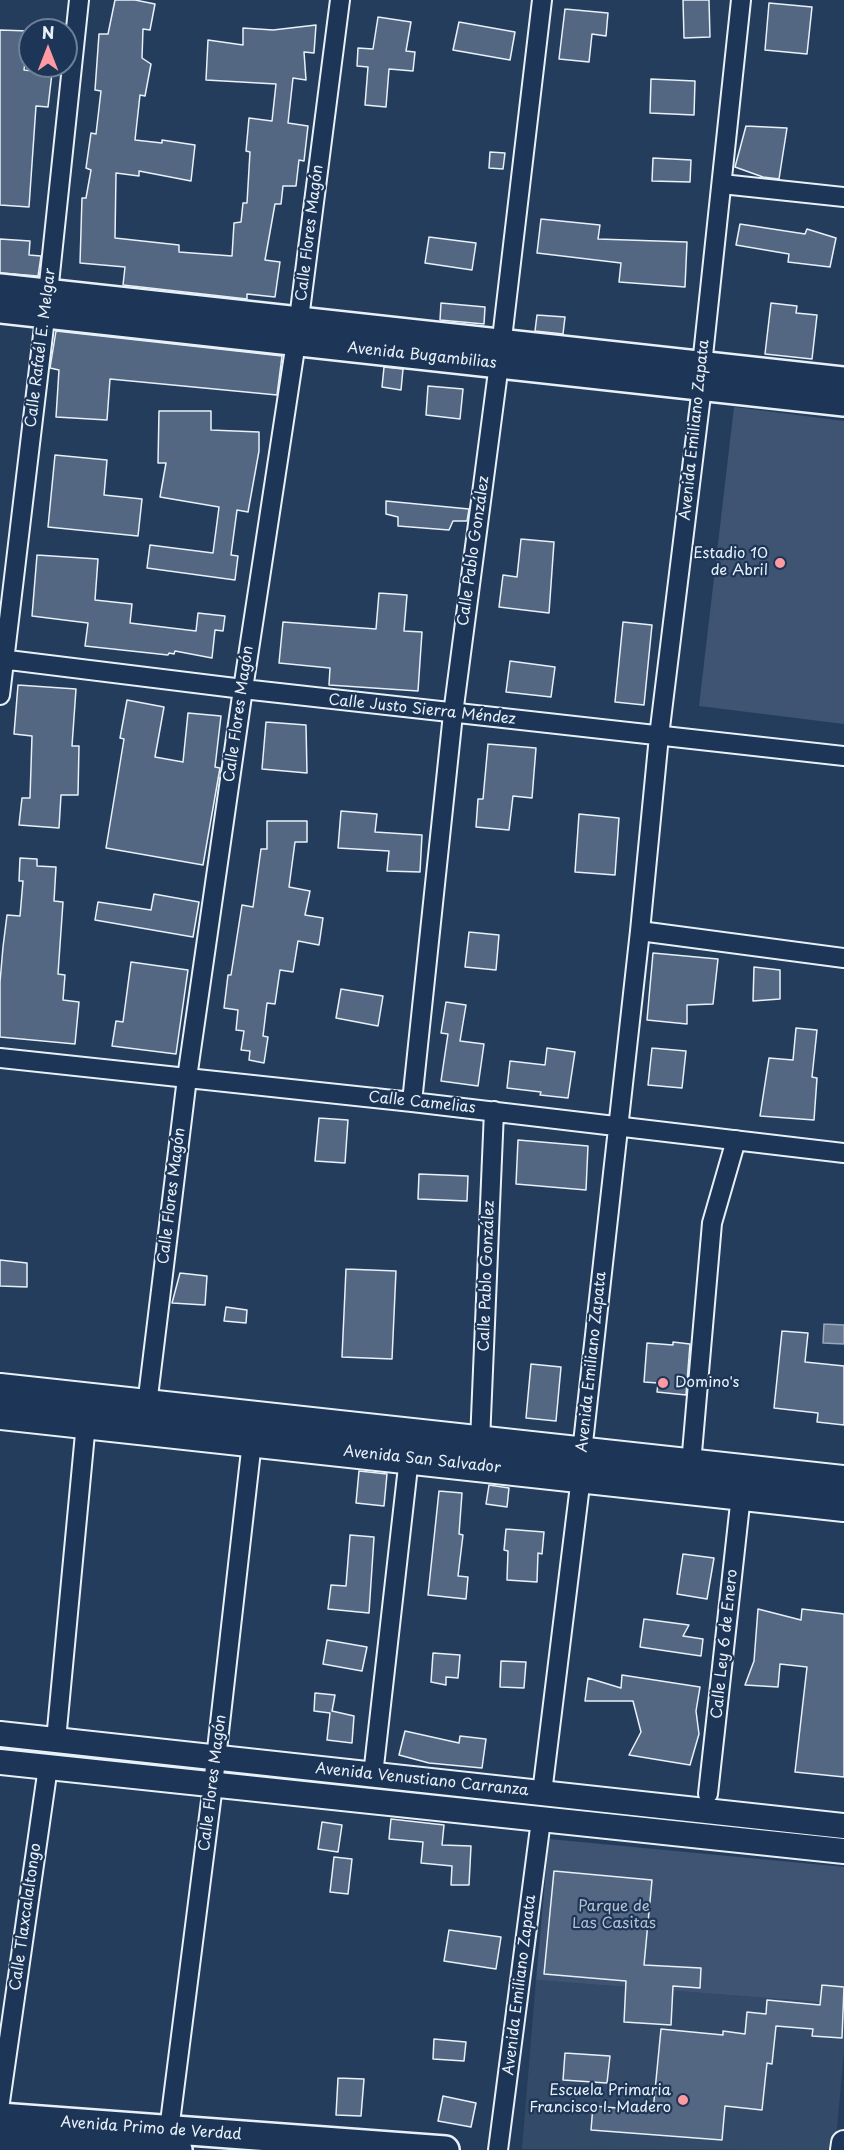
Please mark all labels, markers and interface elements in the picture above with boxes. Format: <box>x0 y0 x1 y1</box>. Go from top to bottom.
north arrow <box>18 18 78 78</box>
text: N <box>42 20 54 44</box>
street label: Calle Flores Magón <box>293 164 327 302</box>
street label: Calle Rafaél E. Melgar <box>22 267 60 429</box>
street label: Avenida Bugambilias <box>347 339 497 373</box>
street label: Avenida Emiliano Zapata <box>677 339 713 521</box>
street label: Calle Pablo González <box>455 475 493 627</box>
place label: Estadio 10 de Abril <box>693 545 768 580</box>
marker: Estadio 10 de Abril <box>773 556 787 570</box>
street label: Calle Flores Magón <box>221 645 257 783</box>
street label: Calle Justo Sierra Méndez <box>327 691 517 729</box>
street label: Calle Camelias <box>368 1088 476 1118</box>
street label: Calle Flores Magón <box>155 1127 189 1265</box>
street label: Calle Pablo González <box>475 1200 499 1352</box>
street label: Avenida Emiliano Zapata <box>574 1271 610 1453</box>
place label: Domino's <box>675 1374 739 1392</box>
marker: Domino's <box>656 1376 670 1390</box>
street label: Avenida San Salvador <box>342 1443 502 1477</box>
street label: Calle Ley 6 de Enero <box>708 1568 742 1720</box>
street label: Calle Flores Magón <box>196 1714 230 1852</box>
street label: Avenida Venustiano Carranza <box>315 1760 529 1800</box>
street label: Calle Tlaxcalaltongo <box>7 1842 45 1992</box>
street label: Avenida Emiliano Zapata <box>500 1894 540 2076</box>
park label: Parque de Las Casitas <box>572 1898 656 1933</box>
place label: Escuela Primaria Francisco I. Madero <box>529 2082 671 2117</box>
marker: Escuela Primaria Francisco I. Madero <box>676 2093 690 2107</box>
street label: Avenida Primo de Verdad <box>60 2114 242 2144</box>

